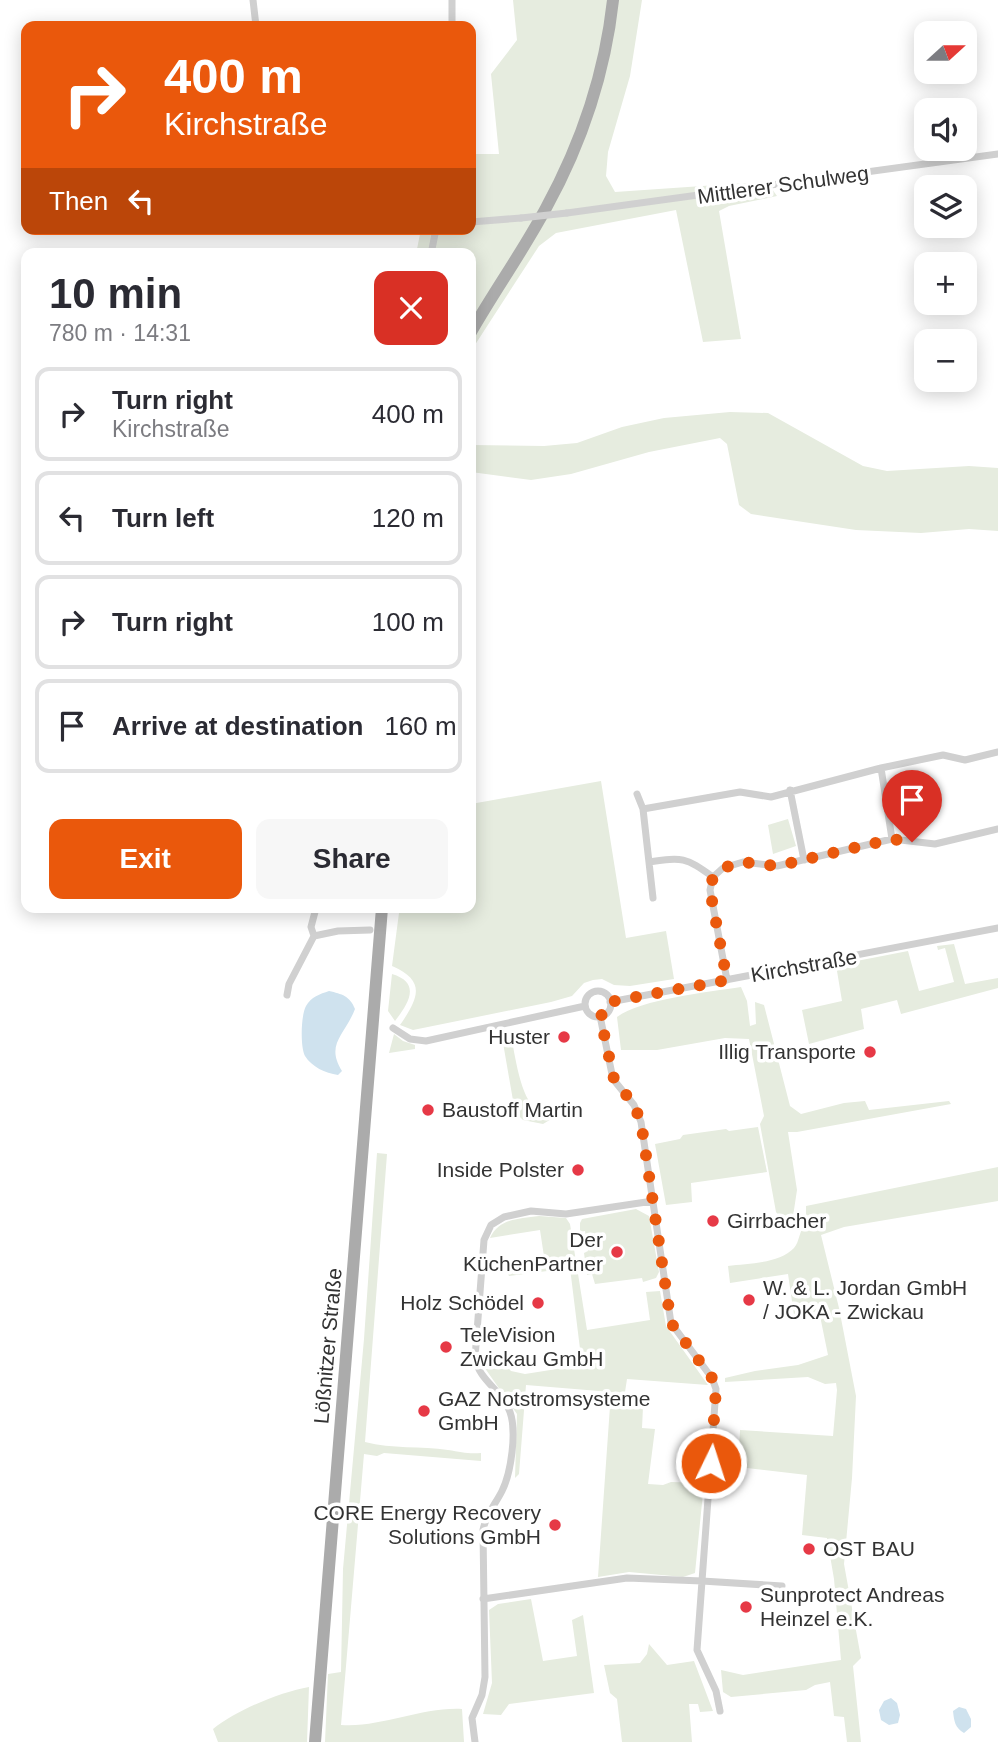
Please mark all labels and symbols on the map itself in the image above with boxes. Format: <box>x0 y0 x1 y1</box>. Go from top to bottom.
north arrow <box>914 21 976 84</box>
street label: Mittlerer Schulweg <box>696 161 870 208</box>
pin <box>882 770 942 842</box>
street label: Kirchstraße <box>749 945 859 986</box>
place label: Huster <box>488 1025 550 1048</box>
marker: Huster <box>556 1029 572 1045</box>
place label: Illig Transporte <box>718 1040 856 1063</box>
marker: Illig Transporte <box>862 1044 878 1060</box>
place label: Baustoff Martin <box>442 1098 583 1121</box>
marker: Baustoff Martin <box>420 1102 436 1118</box>
place label: Inside Polster <box>437 1158 564 1181</box>
marker: Inside Polster <box>570 1162 586 1178</box>
place label: Girrbacher <box>727 1209 826 1232</box>
marker: Girrbacher <box>705 1213 721 1229</box>
place label: Der KüchenPartner <box>463 1228 603 1275</box>
marker: Der KüchenPartner <box>609 1244 625 1260</box>
street label: Lößnitzer Straße <box>309 1267 346 1425</box>
place label: W. & L. Jordan GmbH / JOKA - Zwickau <box>763 1276 967 1323</box>
place label: Holz Schödel <box>400 1291 524 1314</box>
marker: W. & L. Jordan GmbH / JOKA - Zwickau <box>741 1292 757 1308</box>
marker: Holz Schödel <box>530 1295 546 1311</box>
place label: TeleVision Zwickau GmbH <box>460 1323 604 1370</box>
marker: TeleVision Zwickau GmbH <box>438 1339 454 1355</box>
place label: GAZ Notstromsysteme GmbH <box>438 1387 650 1434</box>
marker: GAZ Notstromsysteme GmbH <box>416 1403 432 1419</box>
position arrow <box>674 1426 748 1500</box>
place label: CORE Energy Recovery Solutions GmbH <box>313 1501 541 1548</box>
marker: CORE Energy Recovery Solutions GmbH <box>547 1517 563 1533</box>
place label: OST BAU <box>823 1537 915 1560</box>
marker: OST BAU <box>801 1541 817 1557</box>
place label: Sunprotect Andreas Heinzel e.K. <box>760 1583 944 1630</box>
marker: Sunprotect Andreas Heinzel e.K. <box>738 1599 754 1615</box>

